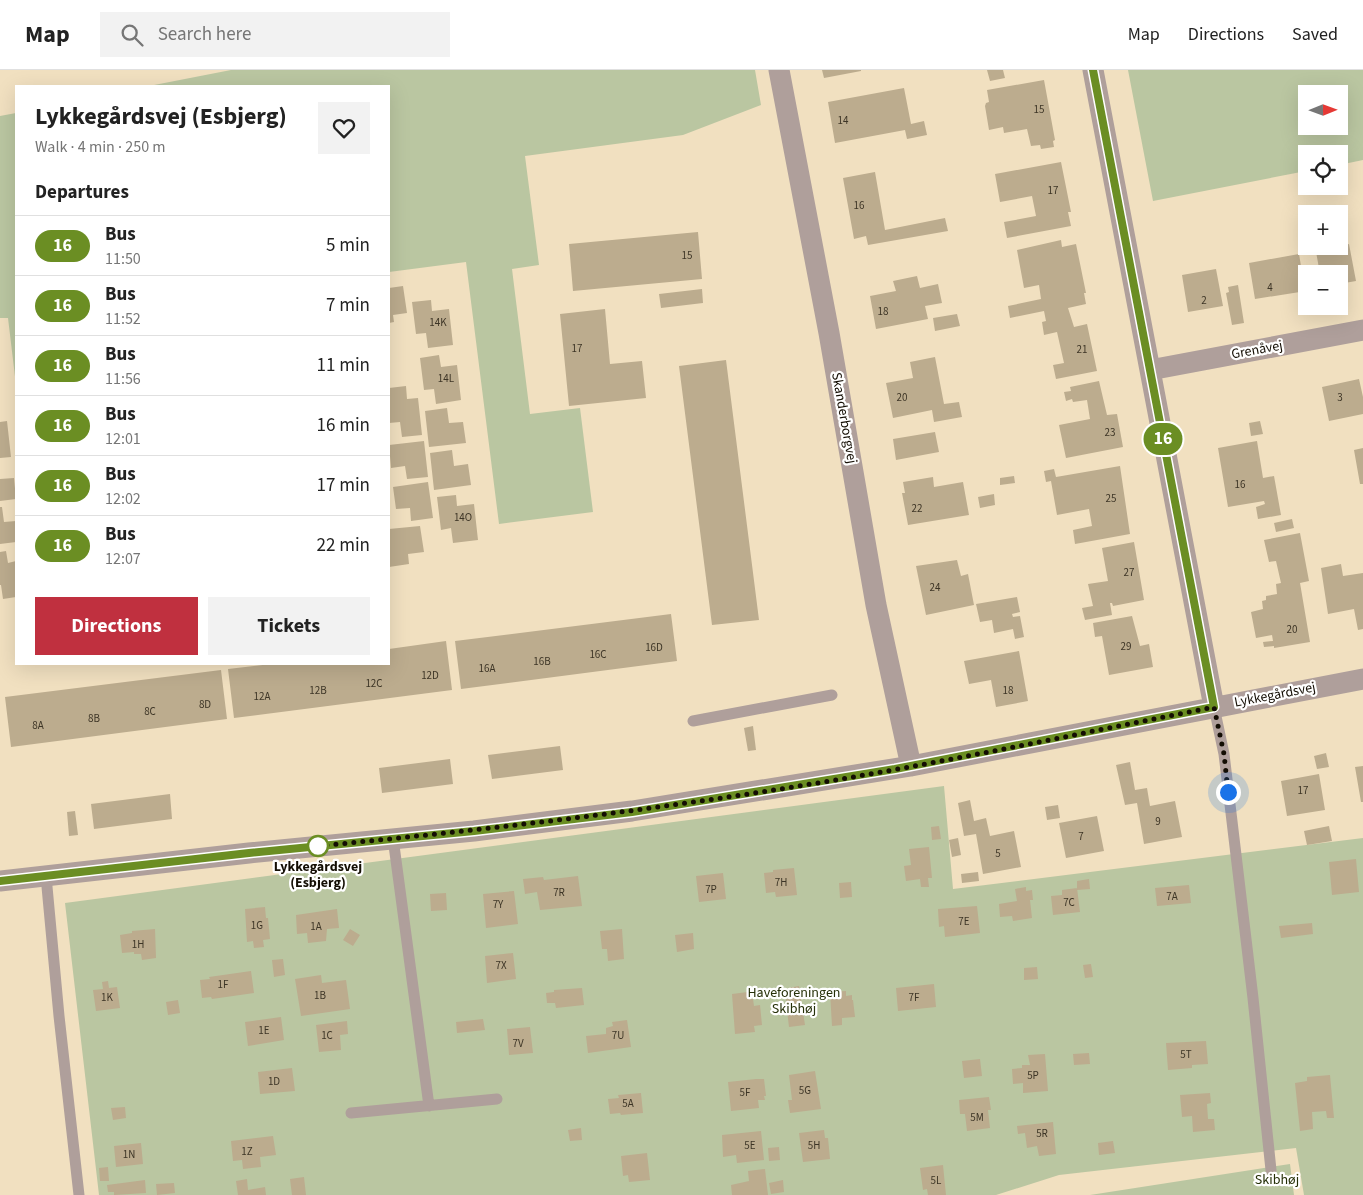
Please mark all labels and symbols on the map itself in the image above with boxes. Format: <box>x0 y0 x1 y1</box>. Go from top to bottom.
north arrow <box>1298 85 1348 135</box>
house number: 15 <box>1034 102 1044 117</box>
house number: 14 <box>838 113 849 128</box>
house number: 17 <box>1048 183 1058 198</box>
house number: 16 <box>854 198 865 213</box>
house number: 15 <box>682 248 692 263</box>
house number: 4 <box>1267 280 1273 295</box>
house number: 2 <box>1201 293 1207 308</box>
house number: 18 <box>878 304 889 319</box>
house number: 14K <box>429 315 447 330</box>
street label: Grenåvej <box>1230 336 1284 364</box>
house number: 17 <box>572 341 582 356</box>
house number: 21 <box>1077 342 1087 357</box>
house number: 14L <box>438 371 455 386</box>
street label: Skanderborgvej <box>826 371 862 465</box>
house number: 20 <box>897 390 907 405</box>
house number: 3 <box>1337 390 1343 405</box>
line badge: 16 <box>1140 423 1186 455</box>
house number: 23 <box>1105 425 1115 440</box>
house number: 16 <box>1235 477 1246 492</box>
house number: 25 <box>1106 491 1116 506</box>
house number: 22 <box>912 501 922 516</box>
house number: 14O <box>454 510 472 525</box>
house number: 27 <box>1124 565 1134 580</box>
house number: 24 <box>930 580 941 595</box>
house number: 20 <box>1287 622 1297 637</box>
house number: 29 <box>1121 639 1131 654</box>
house number: 16D <box>645 640 663 655</box>
house number: 16C <box>589 647 607 662</box>
house number: 16B <box>533 654 551 669</box>
house number: 16A <box>479 661 495 676</box>
house number: 12D <box>421 668 439 683</box>
house number: 12C <box>365 676 383 691</box>
street label: Lykkegårdsvej <box>1233 677 1317 713</box>
house number: 12B <box>309 683 327 698</box>
house number: 18 <box>1003 683 1014 698</box>
house number: 12A <box>254 689 270 704</box>
house number: 8D <box>199 697 211 712</box>
house number: 8C <box>144 704 156 719</box>
house number: 8B <box>88 711 100 726</box>
house number: 8A <box>32 718 44 733</box>
your location <box>1216 780 1241 805</box>
house number: 17 <box>1298 783 1308 798</box>
house number: 9 <box>1155 814 1161 829</box>
house number: 7 <box>1078 829 1084 844</box>
marker: Lykkegårdsvej (Esbjerg) <box>307 835 329 857</box>
house number: 5 <box>995 846 1001 861</box>
place label: Lykkegårdsvej (Esbjerg) <box>274 857 362 893</box>
house number: 7H <box>775 875 787 890</box>
house number: 7P <box>705 882 717 897</box>
house number: 7R <box>553 885 565 900</box>
house number: 7A <box>1166 889 1178 904</box>
house number: 7C <box>1063 895 1075 910</box>
house number: 7Y <box>493 897 504 912</box>
house number: 7E <box>958 914 970 929</box>
house number: 1G <box>251 918 263 933</box>
house number: 1A <box>310 919 322 934</box>
house number: 1H <box>132 937 144 952</box>
house number: 7X <box>495 958 507 973</box>
house number: 1F <box>218 977 229 992</box>
park label: Haveforeningen Skibhøj <box>747 983 841 1019</box>
house number: 1B <box>314 988 326 1003</box>
house number: 1K <box>101 990 114 1005</box>
house number: 7F <box>909 990 920 1005</box>
house number: 1E <box>258 1023 270 1038</box>
house number: 1C <box>321 1028 333 1043</box>
house number: 7U <box>612 1028 624 1043</box>
house number: 7V <box>512 1036 524 1051</box>
house number: 5T <box>1180 1047 1192 1062</box>
house number: 5P <box>1027 1068 1039 1083</box>
house number: 1D <box>268 1074 280 1089</box>
house number: 5G <box>799 1083 811 1098</box>
house number: 5F <box>740 1085 751 1100</box>
house number: 5A <box>622 1096 634 1111</box>
house number: 5M <box>970 1110 984 1125</box>
house number: 5R <box>1036 1126 1048 1141</box>
house number: 5E <box>744 1138 756 1153</box>
house number: 5H <box>808 1138 820 1153</box>
house number: 1Z <box>241 1144 253 1159</box>
house number: 1N <box>123 1147 135 1162</box>
park label: Skibhøj <box>1255 1170 1299 1190</box>
house number: 5L <box>931 1173 942 1188</box>

